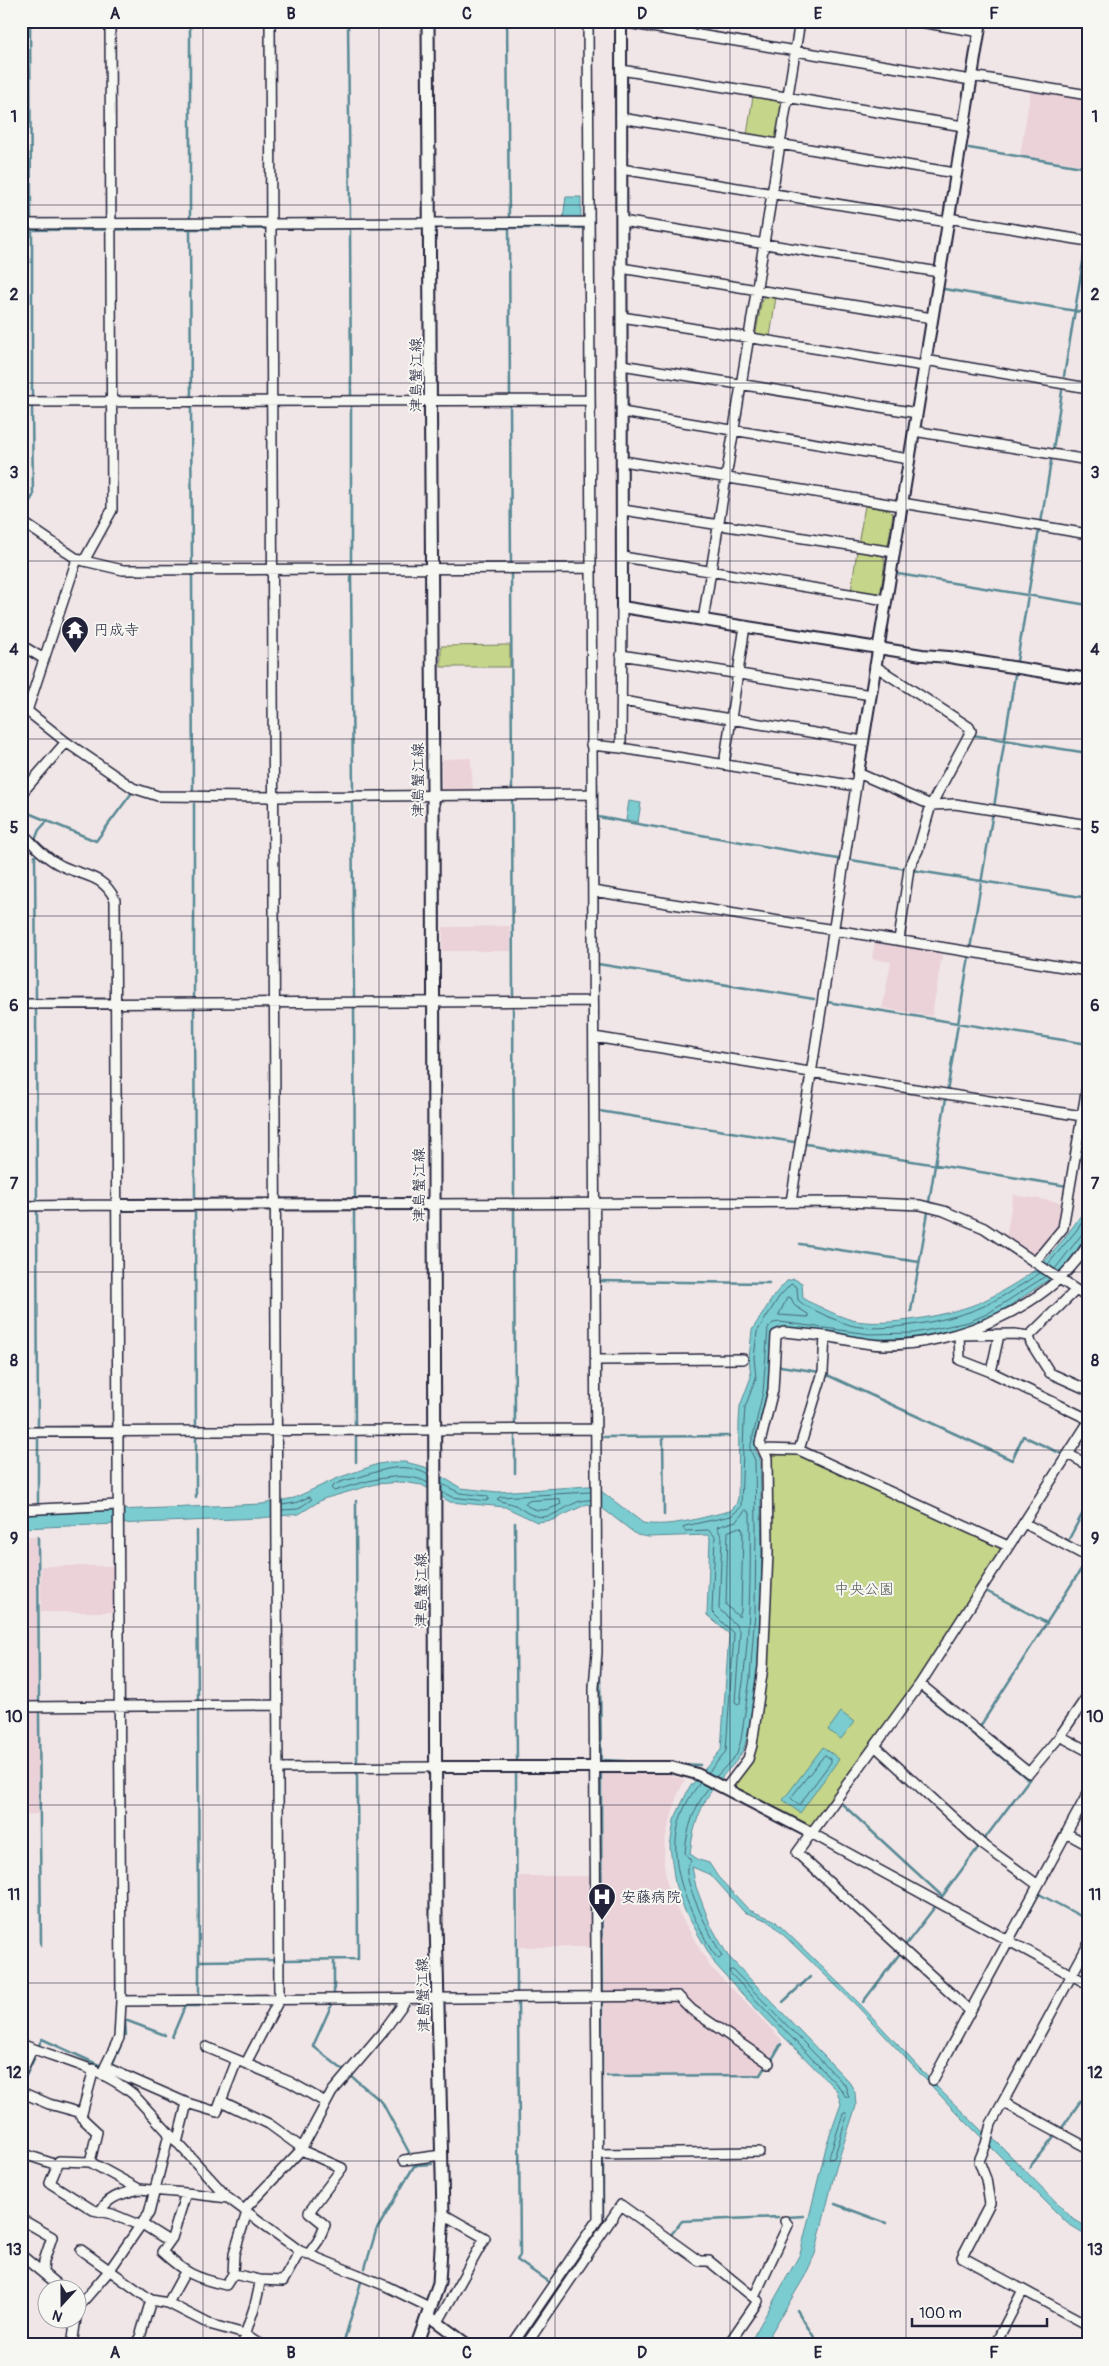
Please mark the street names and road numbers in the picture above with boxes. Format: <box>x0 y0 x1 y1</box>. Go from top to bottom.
street label: 津島蟹江線 <box>407 337 426 413</box>
street label: 津島蟹江線 <box>409 742 428 818</box>
street label: 津島蟹江線 <box>410 1147 429 1223</box>
street label: 津島蟹江線 <box>412 1552 431 1628</box>
street label: 津島蟹江線 <box>413 1957 434 2033</box>

